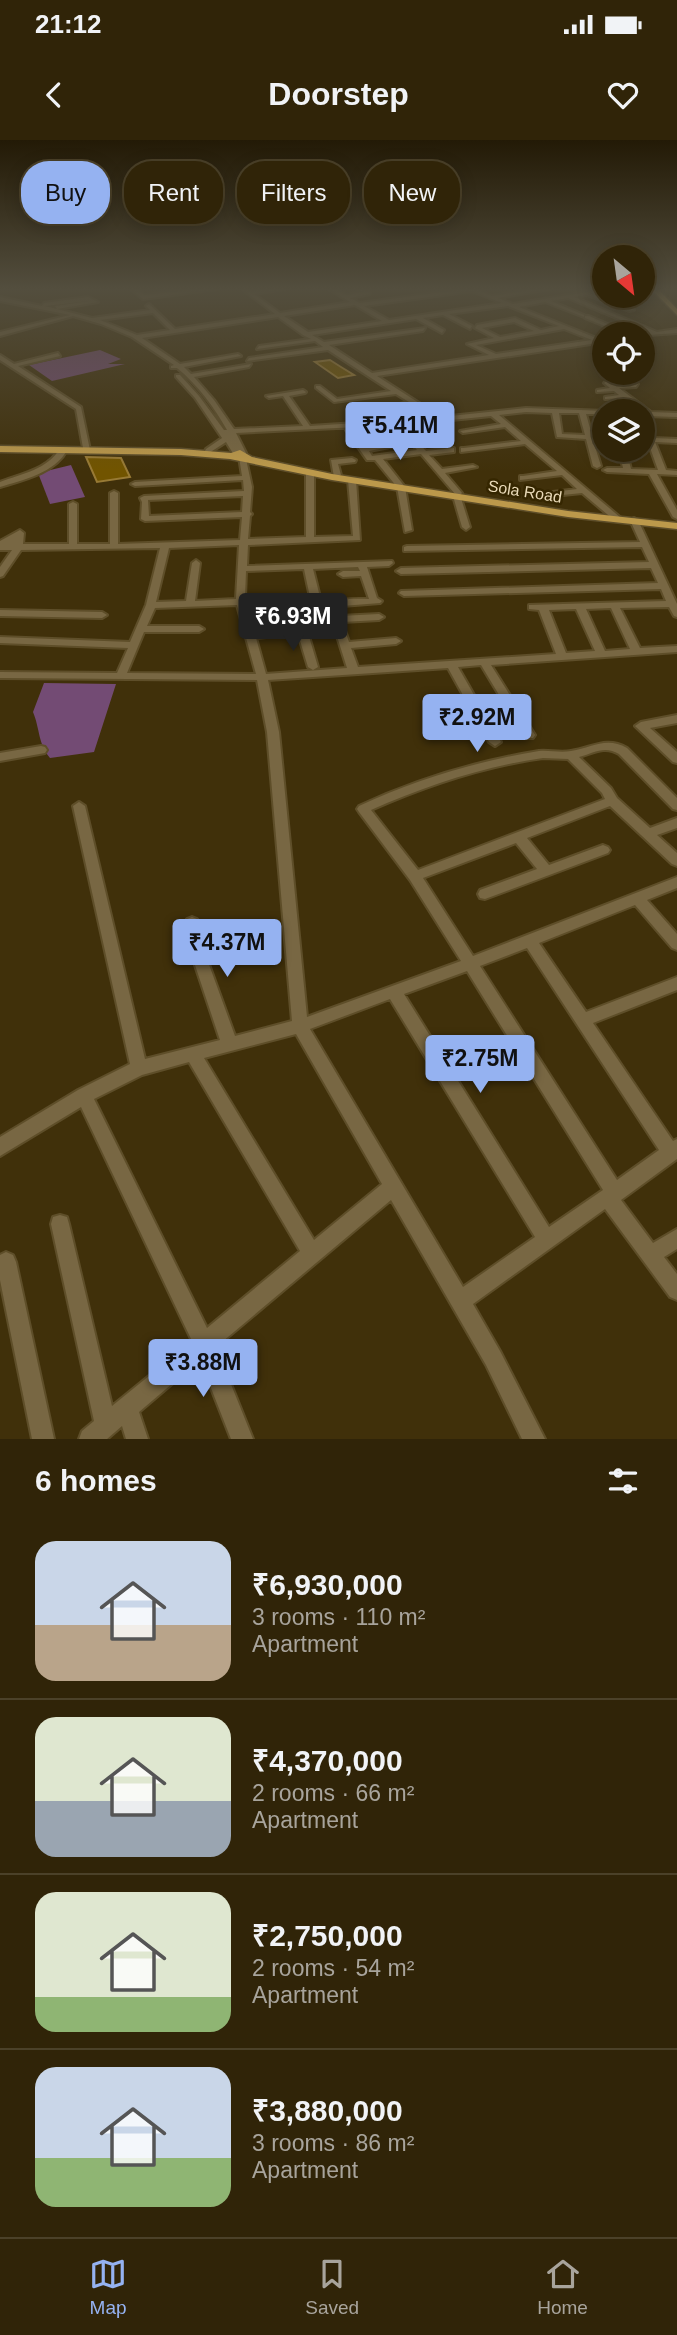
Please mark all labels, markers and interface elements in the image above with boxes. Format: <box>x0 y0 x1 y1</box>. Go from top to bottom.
text: 21:12 <box>35 9 102 39</box>
icon: back <box>35 76 73 114</box>
text: Doorstep <box>268 76 409 112</box>
icon: heart <box>604 76 642 114</box>
chip: Buy <box>21 161 110 224</box>
chip: Rent <box>124 161 223 224</box>
chip: Filters <box>237 161 350 224</box>
chip: New <box>364 161 460 224</box>
north arrow <box>592 245 654 308</box>
map controls <box>592 245 655 462</box>
button: locate <box>592 322 655 385</box>
button: layers <box>592 399 655 462</box>
pin: ₹5.41M <box>343 402 457 462</box>
text: ₹5.41M <box>361 412 439 438</box>
street label: Sola Road <box>487 477 563 506</box>
pin: ₹6.93M <box>236 594 350 653</box>
text: ₹6.93M <box>254 603 332 629</box>
pin: ₹2.92M <box>420 694 534 754</box>
text: ₹2.92M <box>438 704 516 730</box>
pin: ₹4.37M <box>170 920 284 979</box>
text: ₹4.37M <box>188 929 266 955</box>
pin: ₹2.75M <box>423 1035 537 1095</box>
text: ₹2.75M <box>441 1045 519 1071</box>
pin: ₹3.88M <box>146 1340 260 1399</box>
text: ₹3.88M <box>164 1349 242 1375</box>
icon: filters <box>604 1462 642 1500</box>
text: 6 homes <box>35 1464 157 1497</box>
text: ₹6,930,000 <box>252 1568 403 1601</box>
icon: home <box>91 1569 175 1653</box>
text: 3 rooms · 110 m² <box>252 1604 425 1630</box>
text: Apartment <box>252 1631 358 1657</box>
text: ₹4,370,000 <box>252 1744 403 1777</box>
icon: home <box>91 1745 175 1829</box>
text: 2 rooms · 66 m² <box>252 1780 414 1806</box>
text: Apartment <box>252 1807 358 1833</box>
text: ₹2,750,000 <box>252 1919 403 1952</box>
icon: home <box>91 1920 175 2004</box>
text: 2 rooms · 54 m² <box>252 1955 414 1981</box>
text: Apartment <box>252 1982 358 2008</box>
text: ₹3,880,000 <box>252 2094 403 2127</box>
icon: home <box>91 2095 175 2179</box>
text: 3 rooms · 86 m² <box>252 2130 414 2156</box>
text: Apartment <box>252 2157 358 2183</box>
tab: Map <box>89 2255 127 2319</box>
tab: Saved <box>305 2255 359 2319</box>
tab: Home <box>537 2255 588 2319</box>

